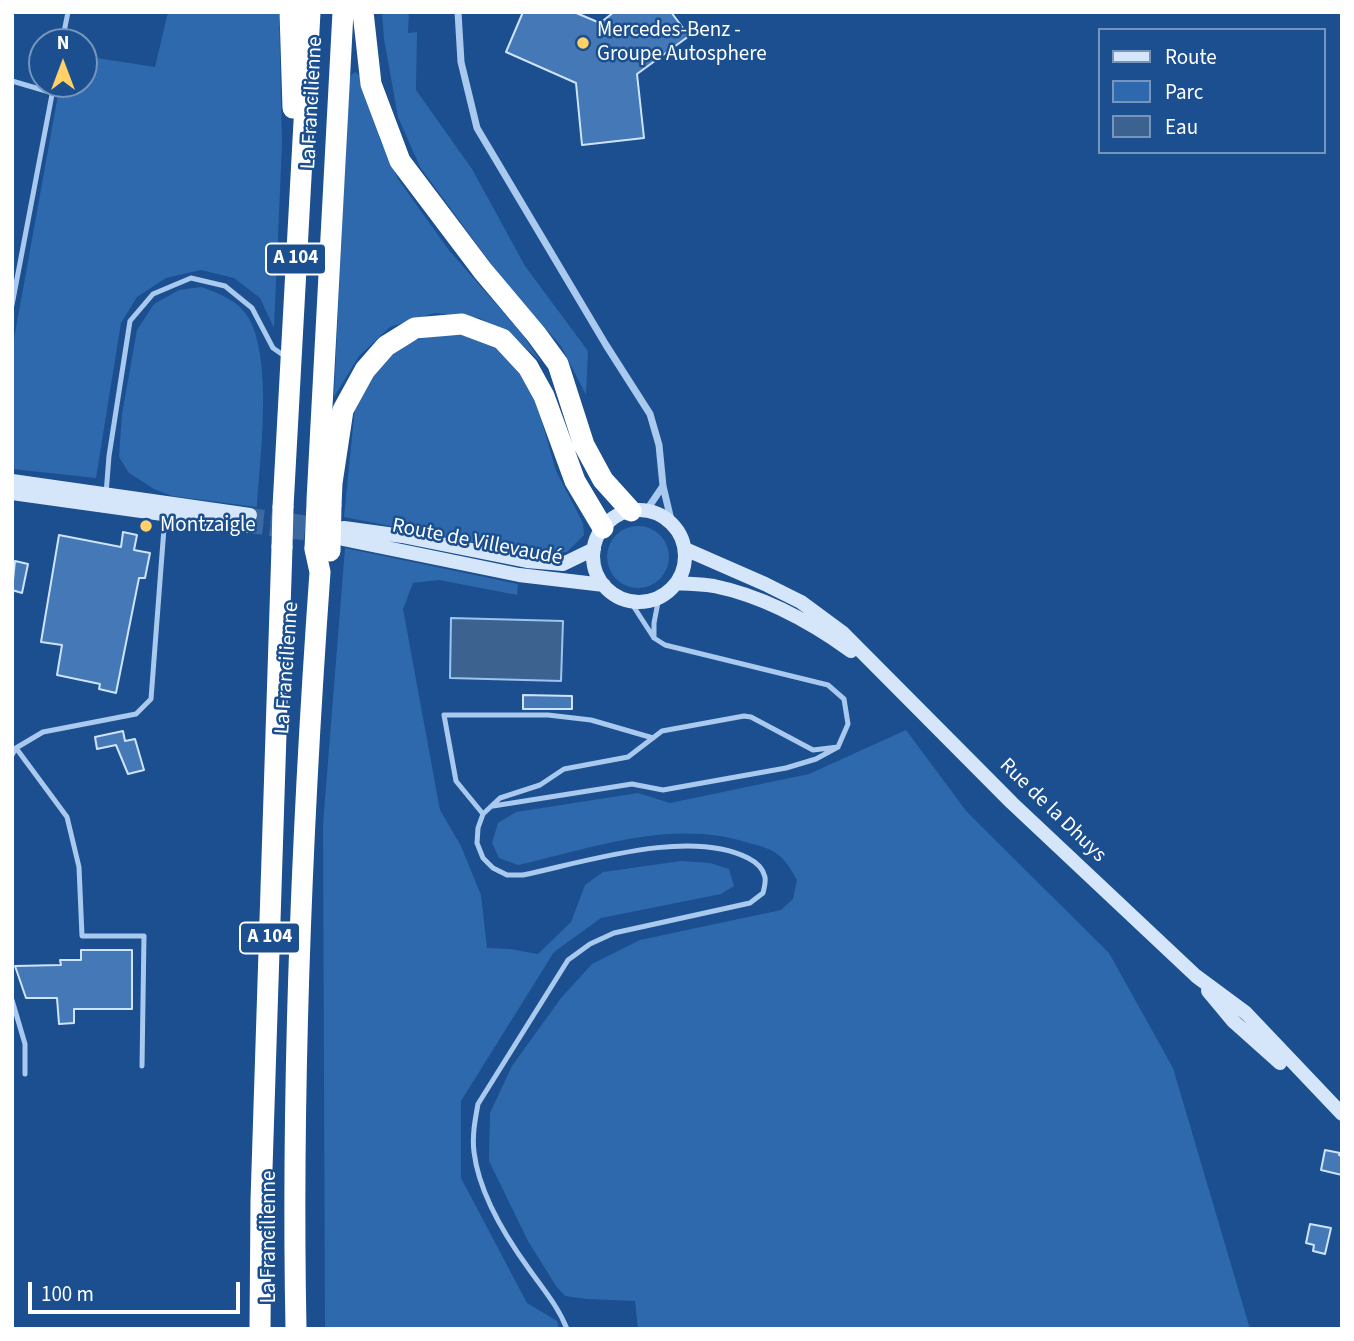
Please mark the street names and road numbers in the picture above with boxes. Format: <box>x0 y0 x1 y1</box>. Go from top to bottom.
street label: La Francilienne <box>297 36 329 170</box>
road number: A 104 <box>266 244 326 274</box>
street label: Route de Villevaudé <box>390 514 564 572</box>
street label: La Francilienne <box>271 601 305 735</box>
street label: Rue de la Dhuys <box>993 754 1111 868</box>
road number: A 104 <box>240 922 300 954</box>
street label: La Francilienne <box>257 1171 283 1303</box>

